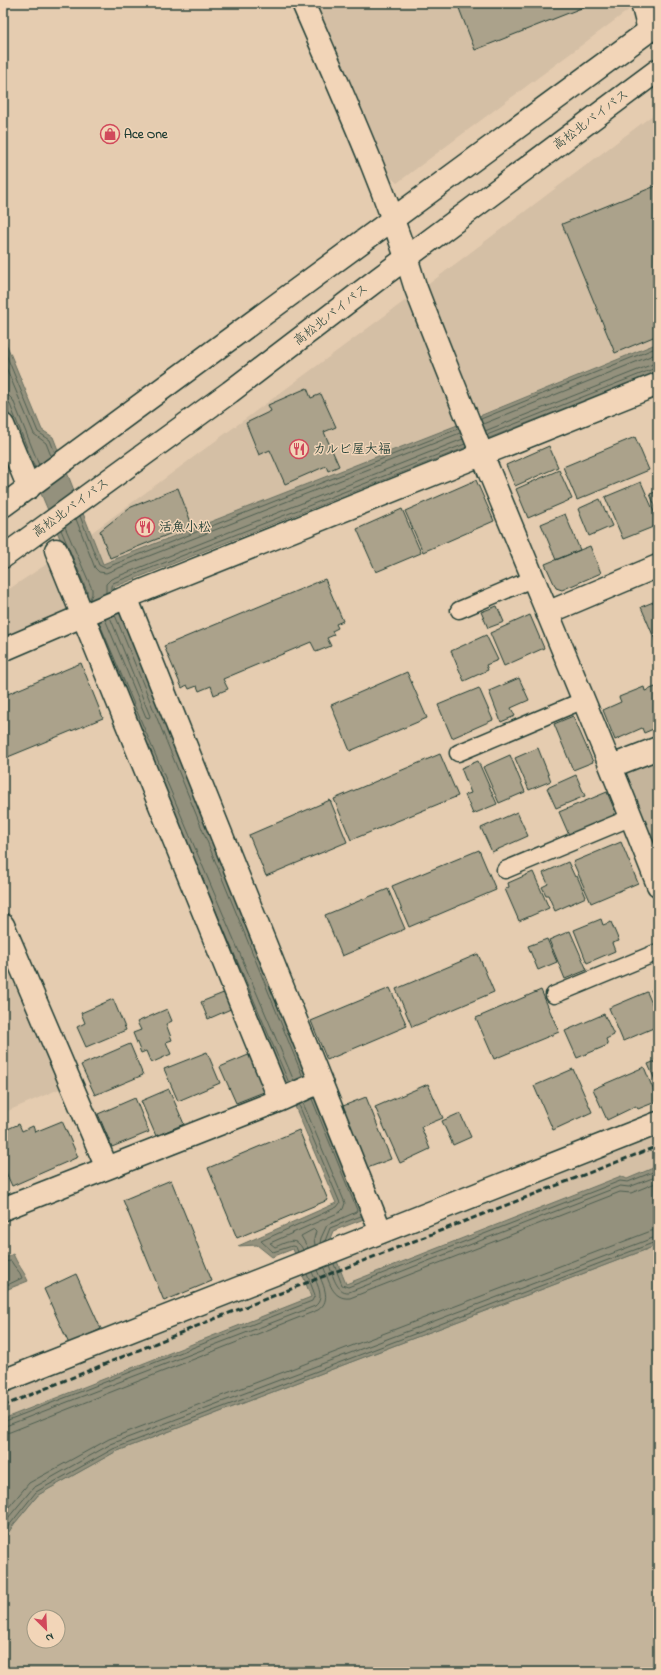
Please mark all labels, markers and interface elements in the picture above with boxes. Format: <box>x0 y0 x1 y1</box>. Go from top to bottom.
street label: 高松北バイパス <box>549 85 633 155</box>
shop icon: Ace One <box>99 123 121 145</box>
place label: Ace One <box>124 125 169 144</box>
street label: 高松北バイパス <box>289 280 373 350</box>
restaurant icon: カルビ屋大福 <box>288 438 310 460</box>
place label: カルビ屋大福 <box>313 440 391 459</box>
street label: 高松北バイパス <box>29 474 113 542</box>
restaurant icon: 活魚小松 <box>134 516 156 538</box>
place label: 活魚小松 <box>159 518 211 537</box>
north arrow <box>26 1609 66 1649</box>
text: N <box>43 1628 56 1646</box>

